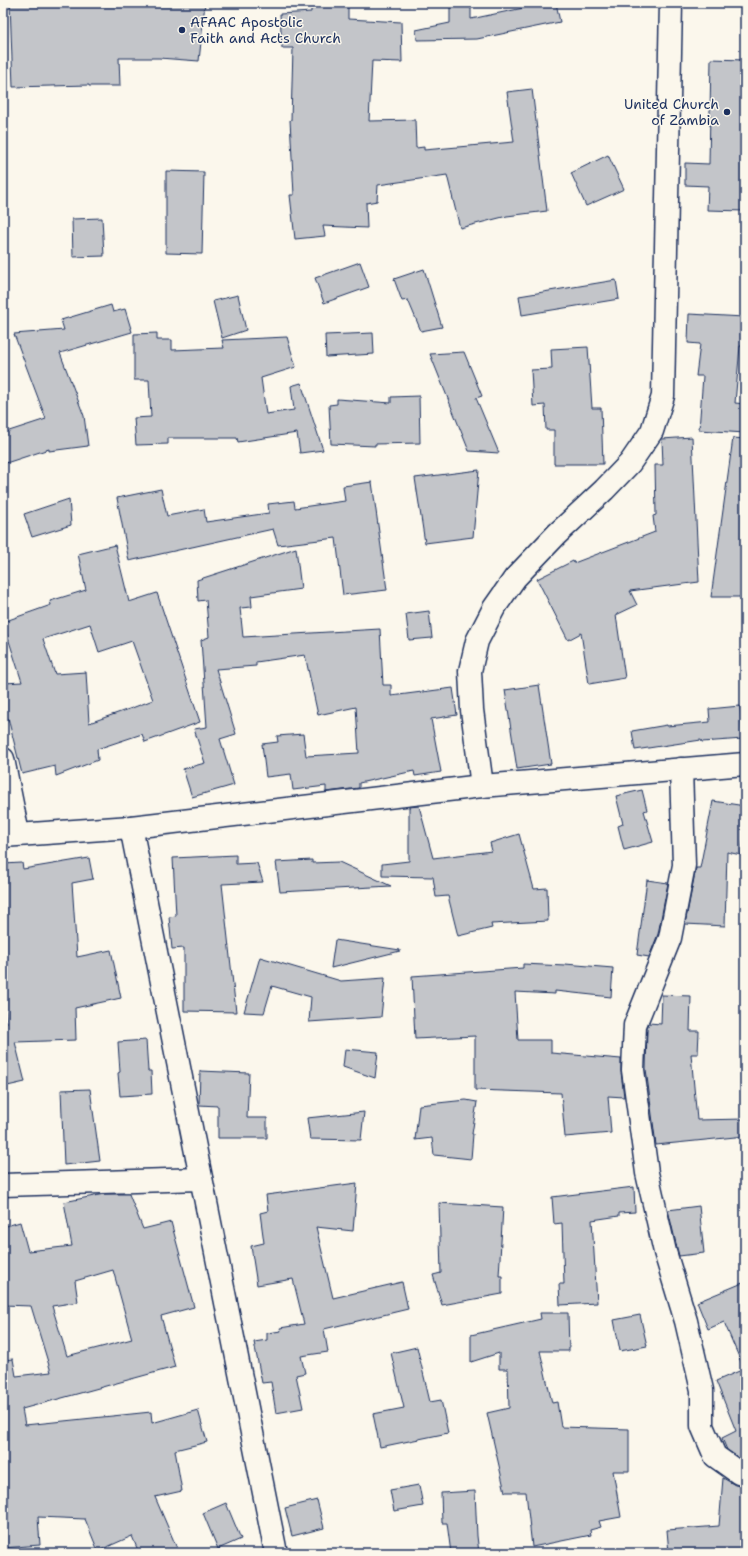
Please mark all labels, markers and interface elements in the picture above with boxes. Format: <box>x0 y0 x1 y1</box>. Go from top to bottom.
place label: AFAAC Apostolic Faith and Acts Church <box>190 13 341 47</box>
marker: AFAAC Apostolic Faith and Acts Church <box>177 25 187 35</box>
place label: United Church of Zambia <box>624 95 719 129</box>
marker: United Church of Zambia <box>722 107 732 117</box>

